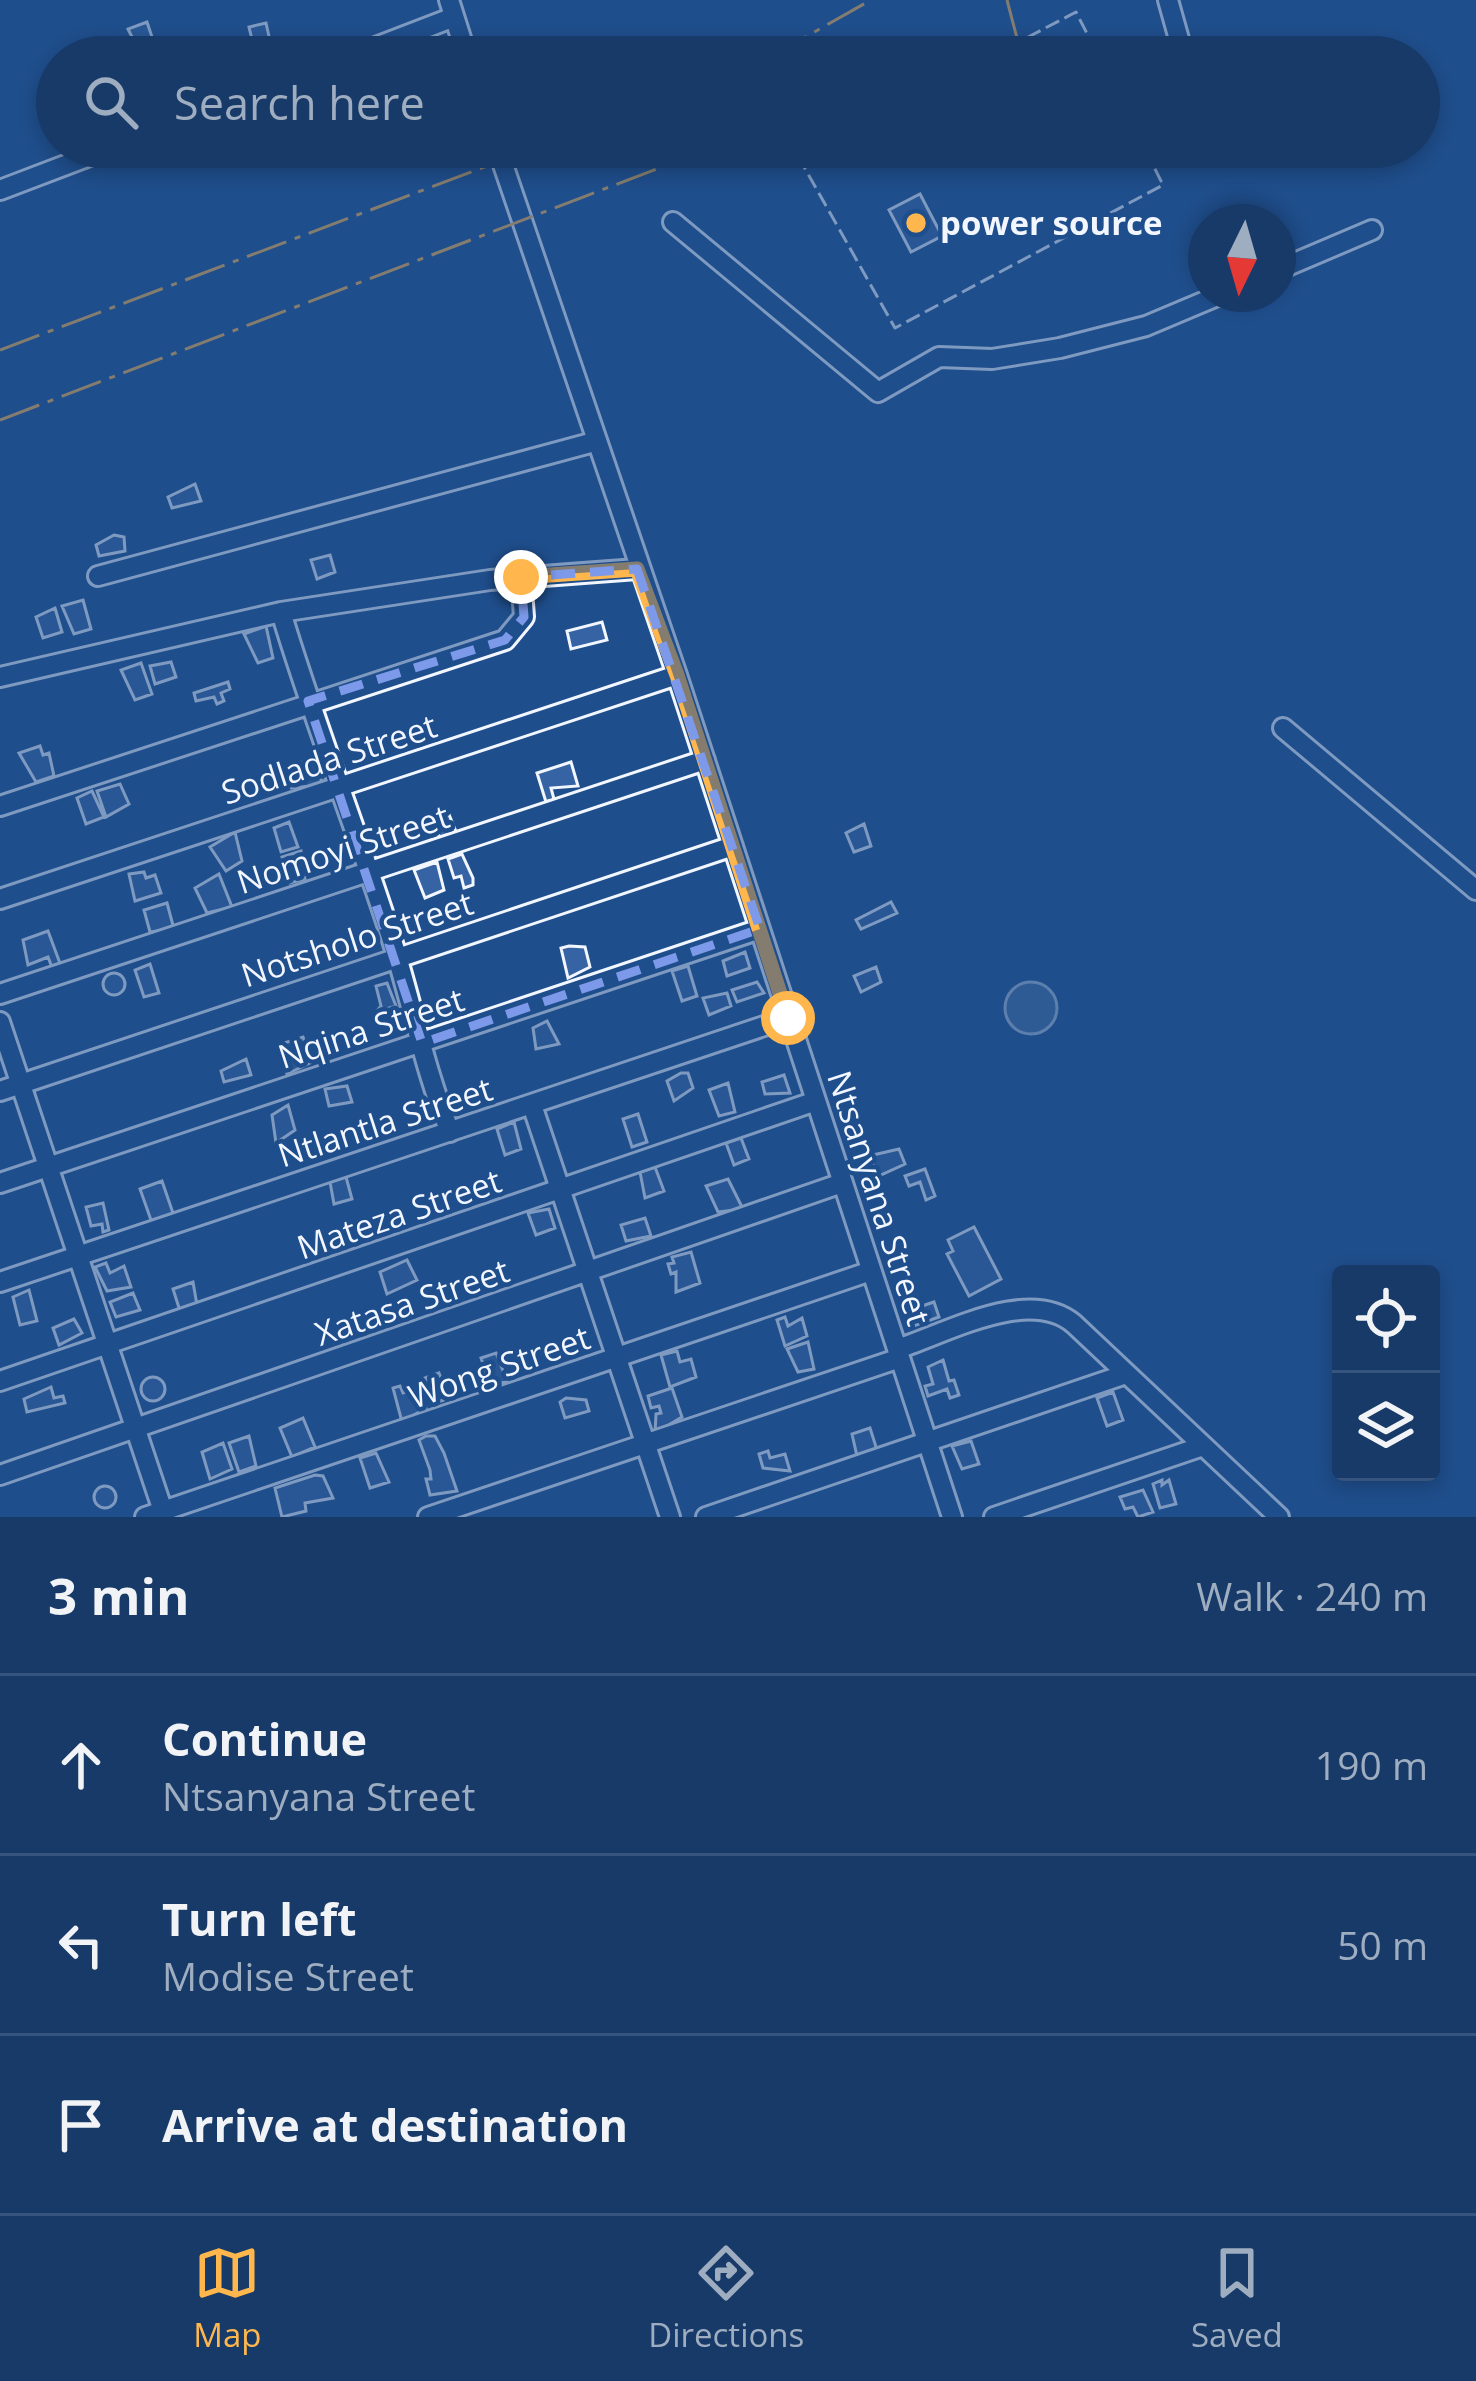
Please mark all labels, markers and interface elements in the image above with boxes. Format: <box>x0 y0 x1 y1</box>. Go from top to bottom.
search box <box>36 36 1440 168</box>
icon: search <box>78 69 144 135</box>
text: Search here <box>174 72 425 133</box>
place label: power source <box>940 200 1163 245</box>
north arrow <box>1188 204 1296 312</box>
marker: power source <box>903 210 929 236</box>
route end <box>494 550 548 604</box>
street label: Sodlada Street <box>215 703 442 815</box>
street label: Nomoyi Street <box>231 793 455 904</box>
street label: Notsholo Street <box>235 880 478 997</box>
street label: Nqina Street <box>272 976 469 1079</box>
route start <box>761 991 815 1045</box>
street label: Ntsanyana Street <box>817 1065 942 1331</box>
street label: Ntlantla Street <box>272 1066 498 1177</box>
street label: Mateza Street <box>291 1158 507 1269</box>
street label: Xatasa Street <box>309 1247 515 1356</box>
map controls <box>1332 1265 1440 1481</box>
button: locate <box>1332 1265 1440 1373</box>
street label: Wong Street <box>402 1314 596 1419</box>
button: layers <box>1332 1373 1440 1481</box>
text: 3 min <box>48 1560 190 1630</box>
text: Walk · 240 m <box>1196 1569 1428 1622</box>
text: Continue <box>162 1708 367 1769</box>
icon: ahead <box>48 1732 114 1798</box>
text: 190 m <box>1315 1738 1428 1791</box>
text: Ntsanyana Street <box>162 1769 475 1822</box>
text: Turn left <box>162 1888 357 1949</box>
icon: left <box>48 1912 114 1978</box>
text: 50 m <box>1337 1918 1428 1971</box>
text: Modise Street <box>162 1949 414 2002</box>
icon: arrive <box>48 2092 114 2158</box>
text: Arrive at destination <box>162 2094 628 2155</box>
tab: Map <box>193 2240 262 2357</box>
tab: Directions <box>648 2240 804 2357</box>
tab: Saved <box>1191 2240 1283 2357</box>

